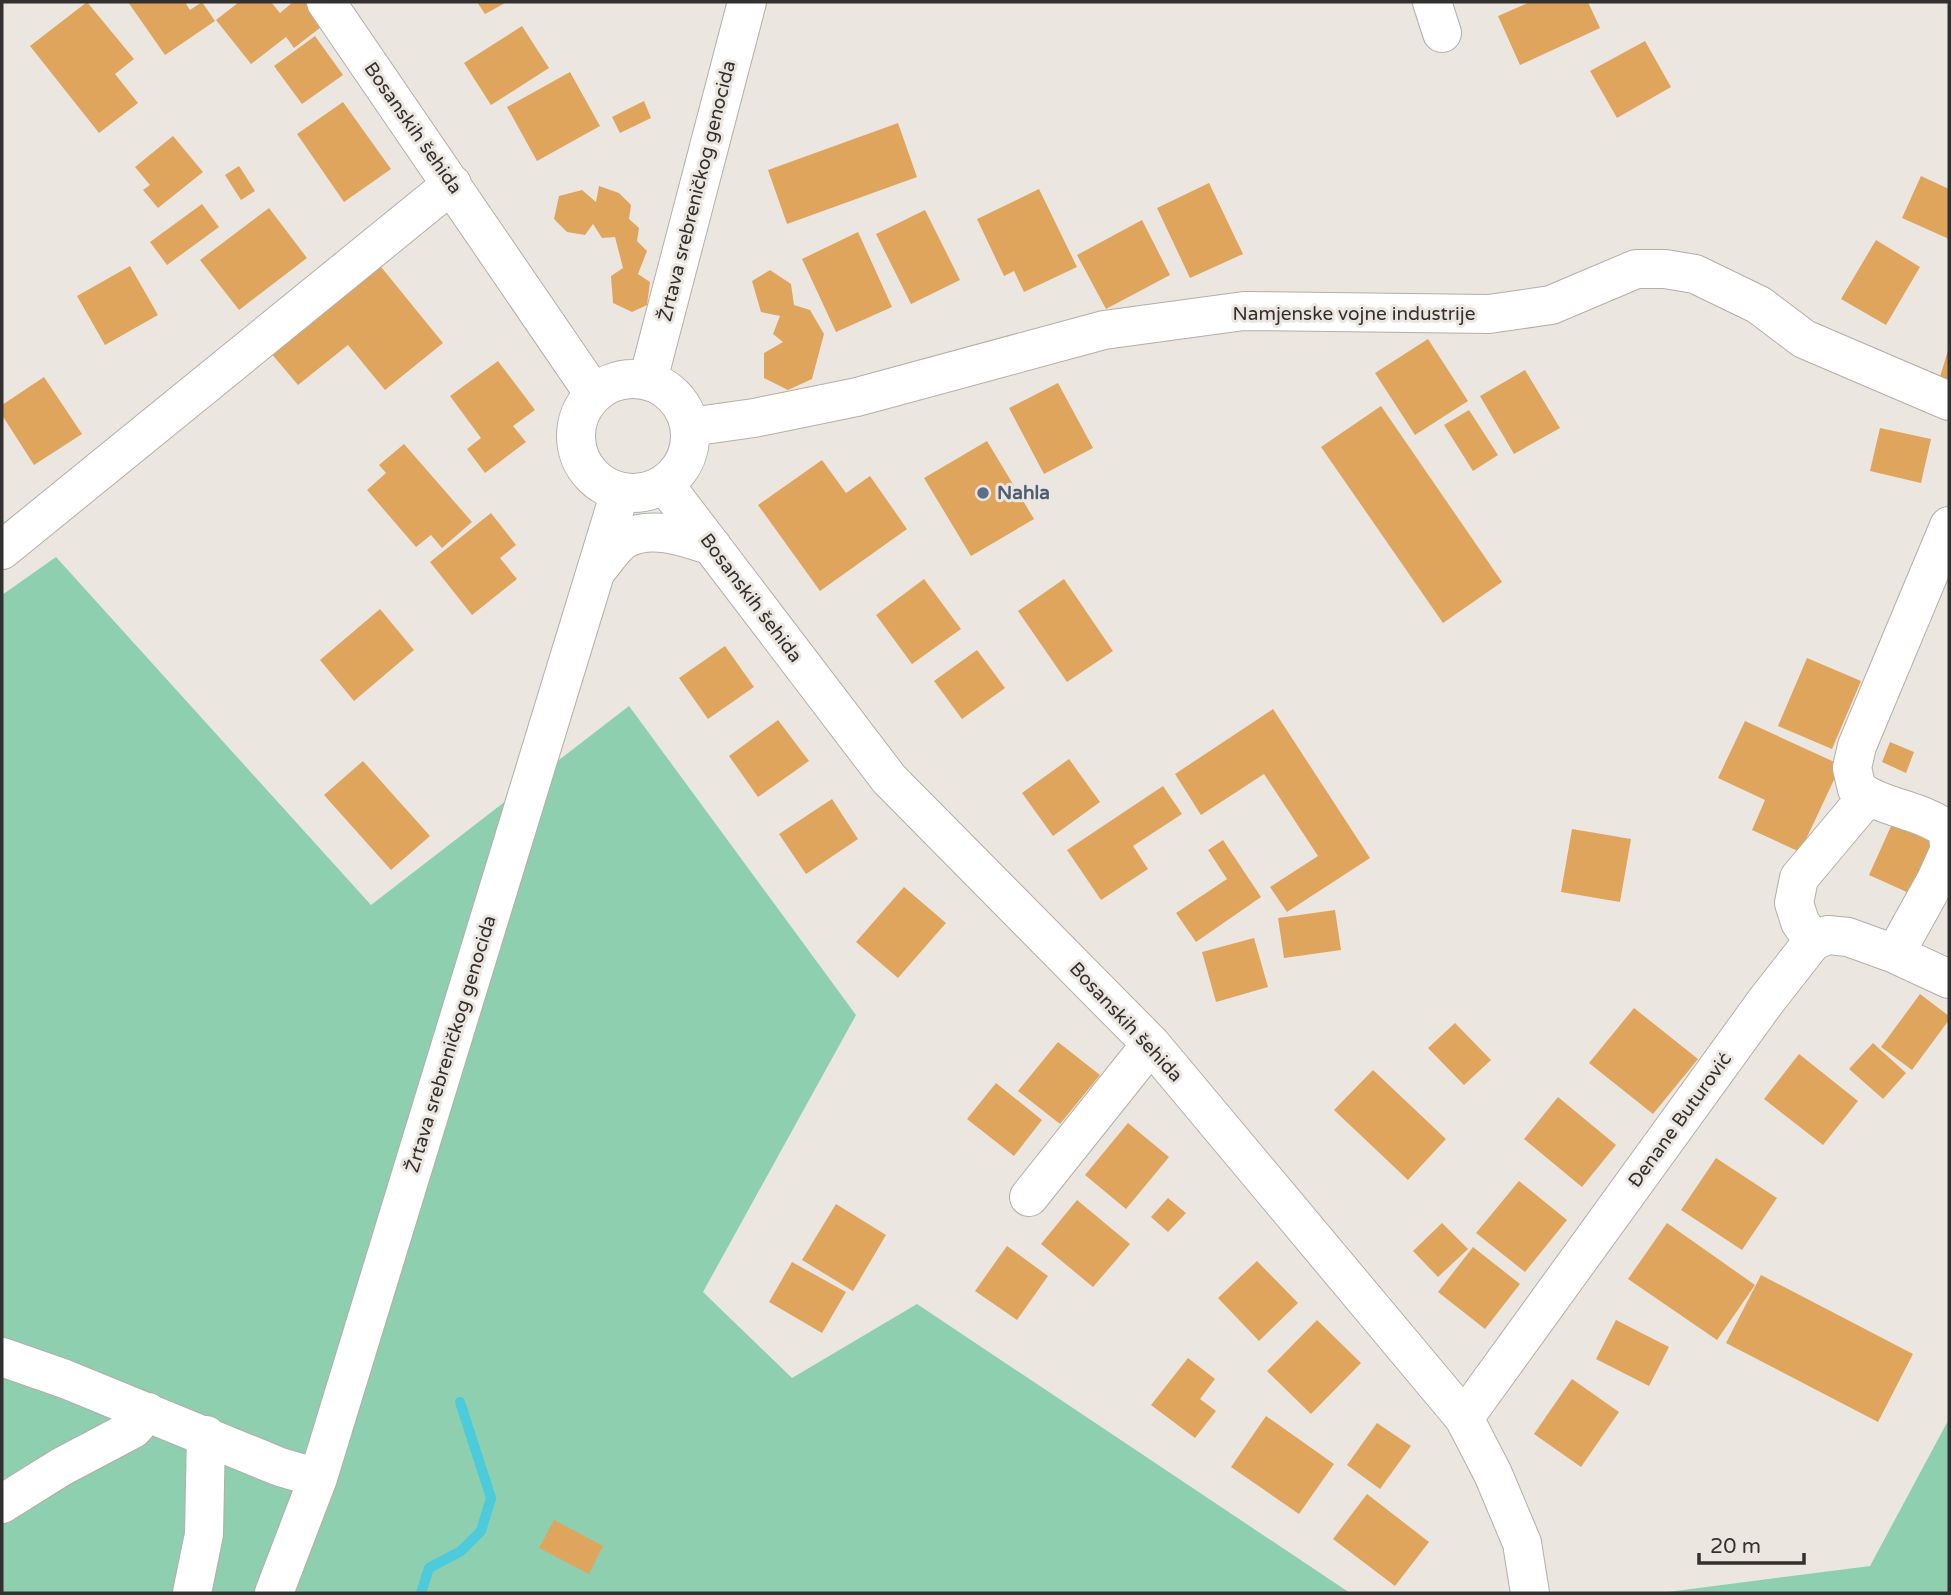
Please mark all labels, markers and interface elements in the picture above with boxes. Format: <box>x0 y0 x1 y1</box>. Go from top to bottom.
street label: Bosanskih šehida <box>359 58 467 198</box>
street label: Žrtava srebreničkog genocida <box>654 58 740 324</box>
street label: Namjenske vojne industrije <box>1233 303 1475 325</box>
place label: Nahla <box>997 482 1050 504</box>
marker: Nahla <box>975 485 991 501</box>
street label: Bosanskih šehida <box>695 529 807 667</box>
street label: Žrtava srebreničkog genocida <box>401 913 501 1175</box>
street label: Bosanskih šehida <box>1065 958 1187 1086</box>
street label: Đenane Buturović <box>1624 1048 1736 1192</box>
scale bar <box>1699 1522 1804 1566</box>
text: 20 m <box>1710 1534 1761 1559</box>

